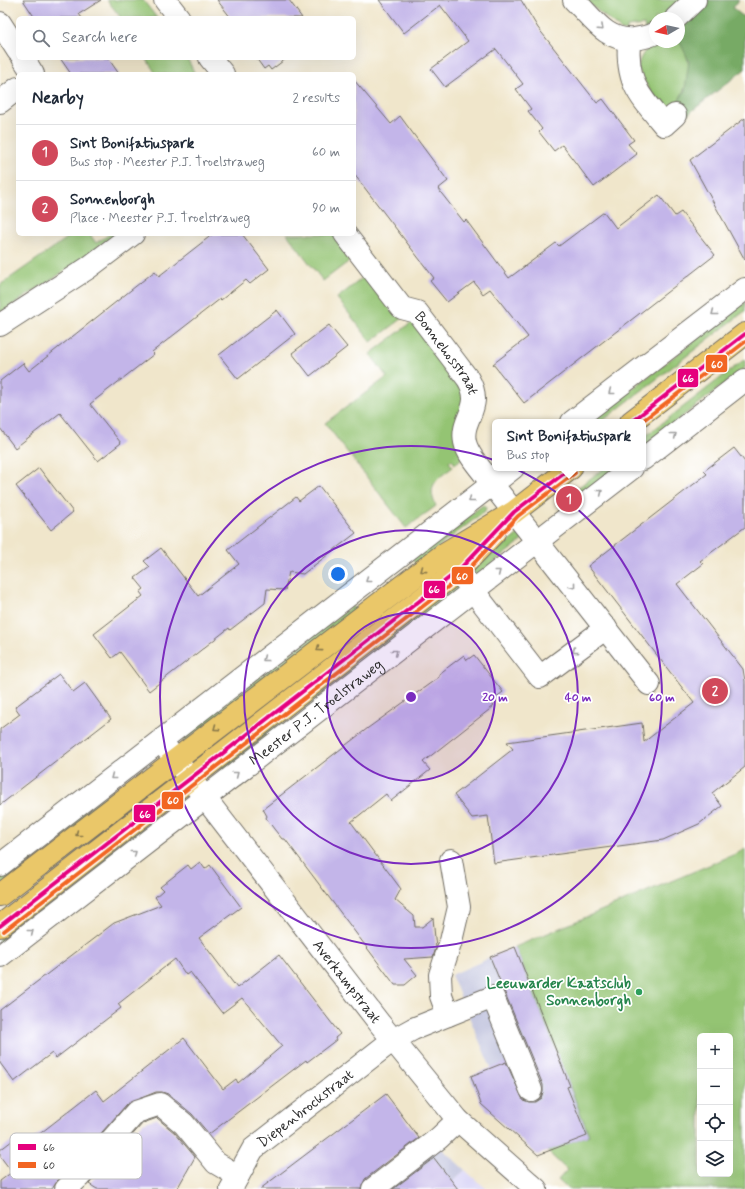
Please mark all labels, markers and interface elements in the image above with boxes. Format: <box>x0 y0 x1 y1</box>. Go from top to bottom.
north arrow <box>649 12 685 48</box>
search box <box>16 16 356 60</box>
one-way arrow <box>596 23 604 31</box>
icon: search <box>30 27 52 49</box>
text: Search here <box>62 28 138 48</box>
text: Nearby <box>32 87 84 109</box>
text: 2 results <box>293 90 340 107</box>
text: Sint Bonifatiuspark <box>70 134 194 154</box>
text: 1 <box>42 144 48 161</box>
text: 60 m <box>312 144 340 161</box>
text: Bus stop · Meester P.J. Troelstraweg <box>70 154 265 171</box>
text: Sonnenborgh <box>70 190 155 210</box>
text: 2 <box>42 200 48 217</box>
text: 90 m <box>312 200 340 217</box>
text: Place · Meester P.J. Troelstraweg <box>70 210 250 227</box>
street label: Bonnehosstraat <box>409 308 483 397</box>
one-way arrow <box>712 308 719 315</box>
line badge: 60 <box>705 354 728 373</box>
text: 60 <box>711 358 723 372</box>
line badge: 66 <box>677 368 699 388</box>
text: 66 <box>682 372 694 386</box>
one-way arrow <box>609 387 616 394</box>
popup <box>492 419 646 471</box>
text: Sint Bonifatiuspark <box>507 427 631 447</box>
one-way arrow <box>669 433 676 440</box>
text: Bus stop <box>507 447 550 464</box>
pin: 1 <box>556 484 582 514</box>
one-way arrow <box>596 490 603 497</box>
one-way arrow <box>468 496 475 503</box>
your location <box>328 564 348 584</box>
one-way arrow <box>420 566 427 573</box>
line badge: 60 <box>451 566 474 585</box>
text: 60 <box>456 570 468 584</box>
one-way arrow <box>493 570 500 577</box>
one-way arrow <box>365 575 372 583</box>
line badge: 66 <box>423 580 446 599</box>
one-way arrow <box>568 581 575 588</box>
text: 66 <box>428 583 440 597</box>
one-way arrow <box>317 644 324 651</box>
one-way arrow <box>572 647 579 654</box>
one-way arrow <box>390 649 397 656</box>
street label: Meester P.J. Troelstraweg <box>246 655 388 771</box>
one-way arrow <box>263 655 270 662</box>
pin: 2 <box>702 676 728 706</box>
centre of rings <box>404 690 418 704</box>
text: 20 m <box>482 690 508 706</box>
text: 40 m <box>565 690 592 706</box>
text: 60 m <box>649 690 675 706</box>
one-way arrow <box>213 723 220 730</box>
one-way arrow <box>232 771 239 778</box>
one-way arrow <box>110 773 117 780</box>
line badge: 60 <box>161 791 184 810</box>
text: 60 <box>167 794 179 808</box>
line badge: 66 <box>133 804 156 823</box>
text: 66 <box>139 808 151 822</box>
one-way arrow <box>75 830 82 837</box>
one-way arrow <box>129 851 136 858</box>
one-way arrow <box>26 930 33 937</box>
street label: Averkampstraat <box>307 936 385 1028</box>
place label: Leeuwarder Kaatsclub Sonnenborgh <box>486 974 632 1012</box>
marker: Leeuwarder Kaatsclub Sonnenborgh <box>634 987 644 997</box>
map controls <box>697 1033 733 1177</box>
button: + <box>697 1033 733 1069</box>
street label: Diepenbrockstraat <box>254 1065 358 1153</box>
button: − <box>697 1069 733 1105</box>
button: locate <box>697 1105 733 1141</box>
legend <box>10 1133 142 1179</box>
text: 66 <box>43 1141 55 1155</box>
button: layers <box>697 1141 733 1177</box>
text: 60 <box>43 1159 55 1173</box>

